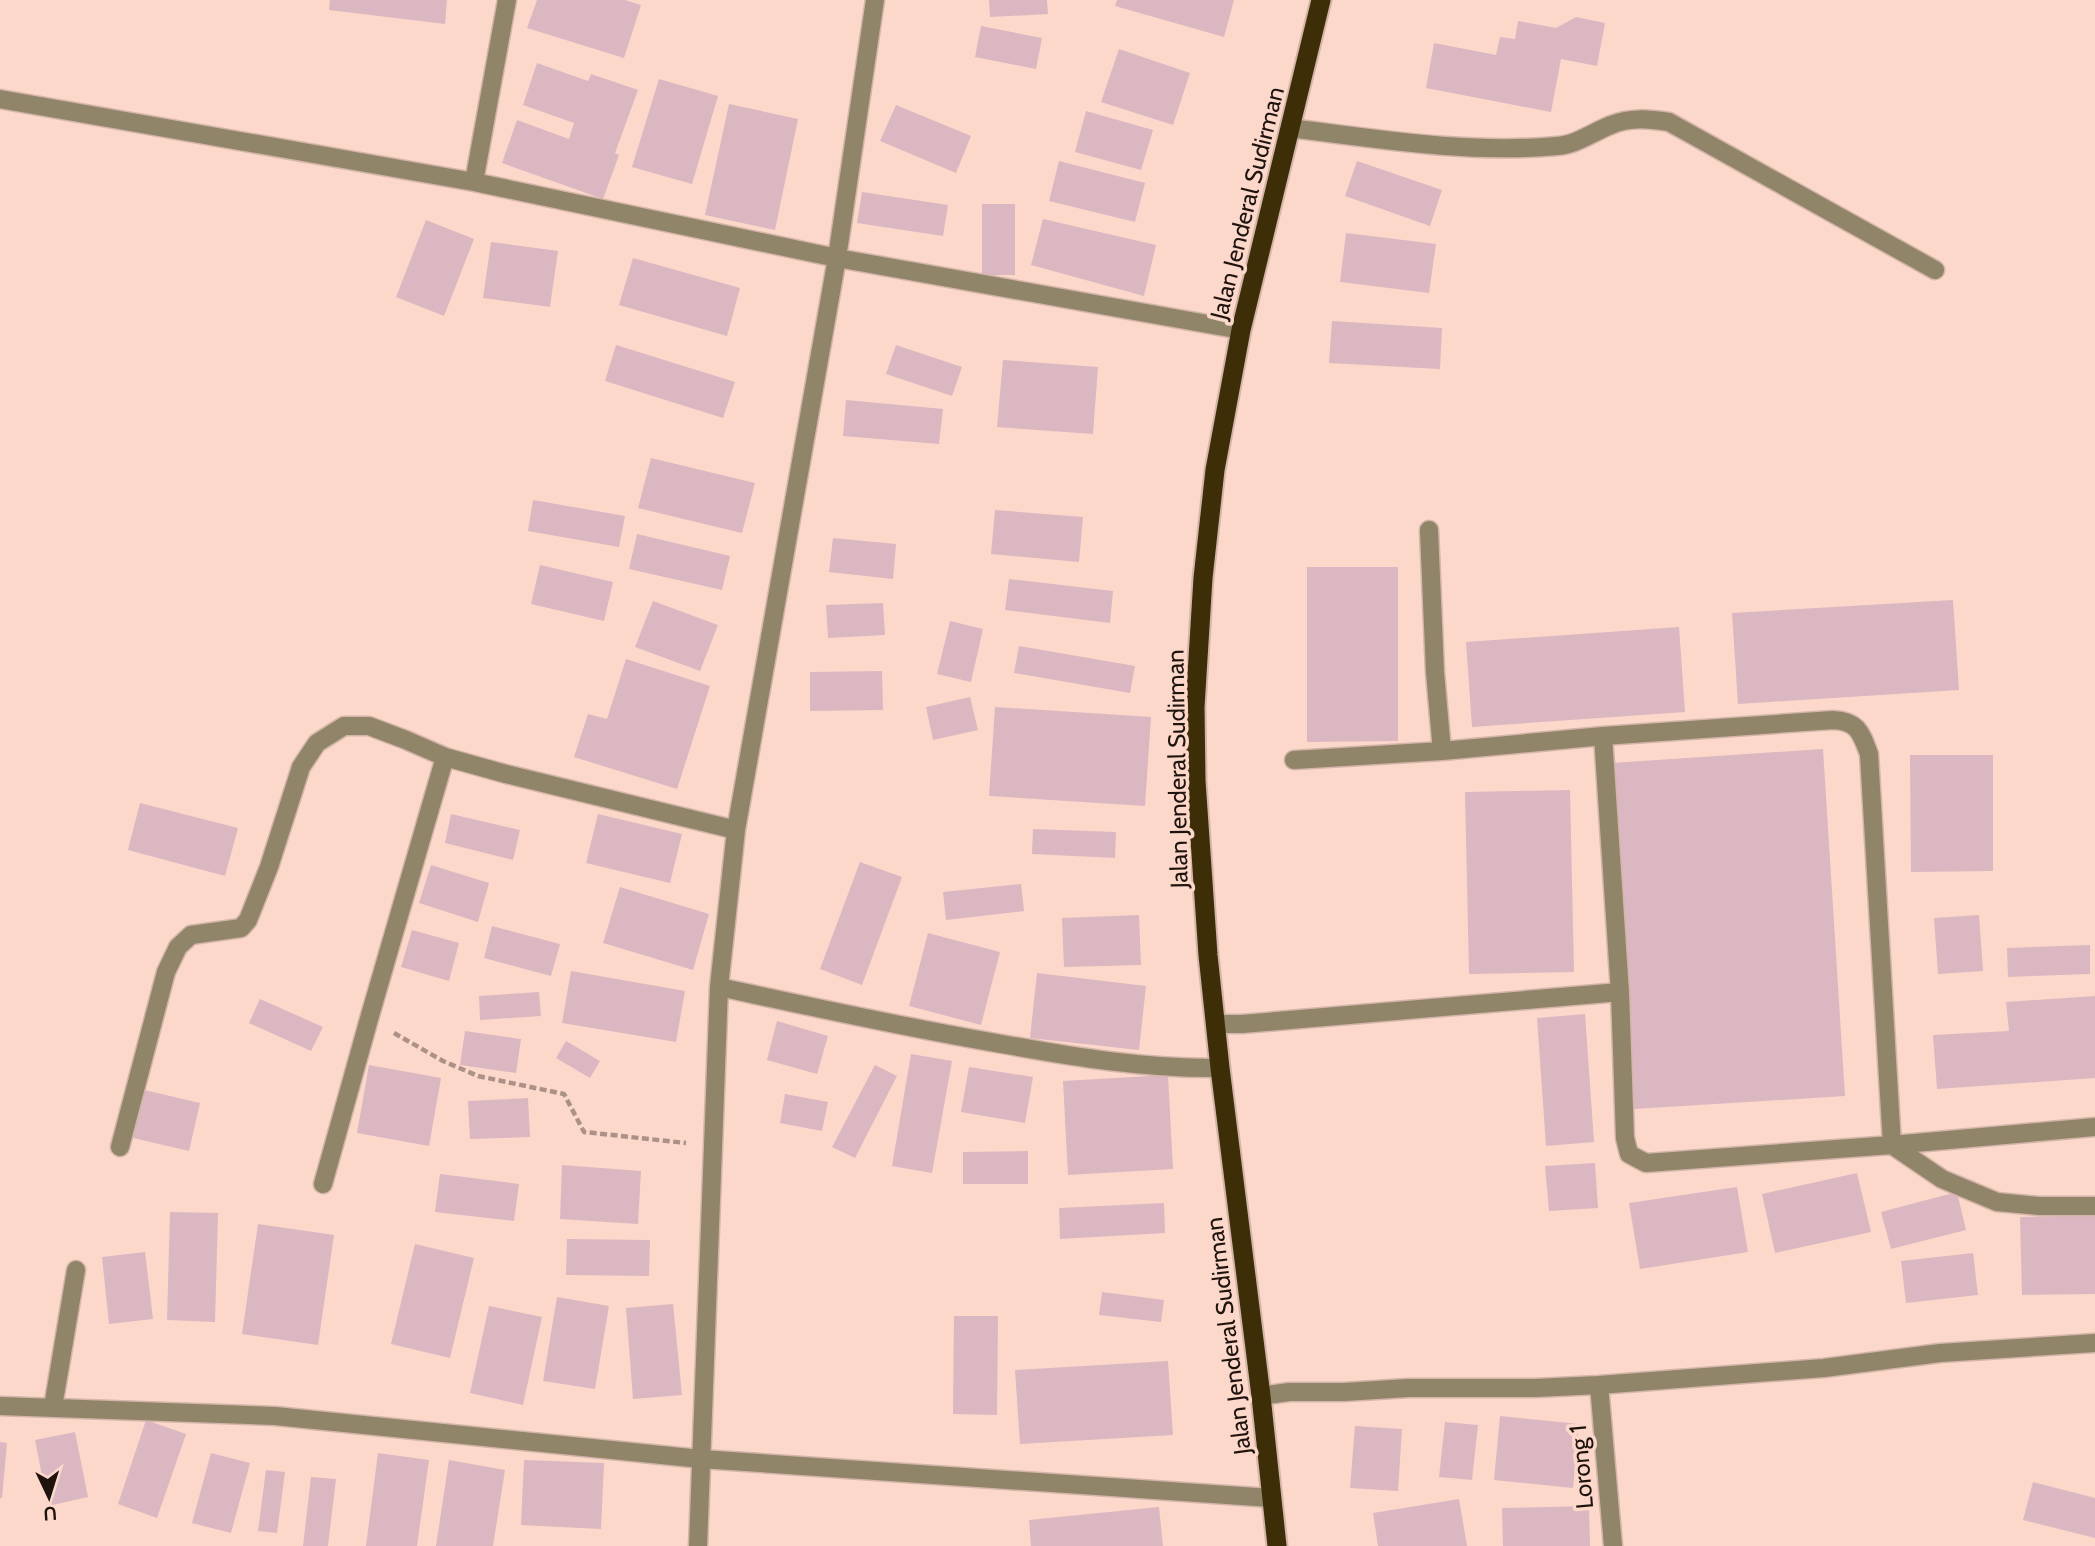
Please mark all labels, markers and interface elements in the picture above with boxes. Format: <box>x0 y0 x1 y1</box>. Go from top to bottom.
street label: Jalan Jenderal Sudirman <box>1204 84 1290 323</box>
street label: Jalan Jenderal Sudirman <box>1160 649 1194 890</box>
street label: Jalan Jenderal Sudirman <box>1199 1216 1257 1457</box>
street label: Lorong 1 <box>1563 1424 1599 1510</box>
north arrow <box>14 1462 84 1532</box>
text: U <box>43 1502 58 1525</box>

